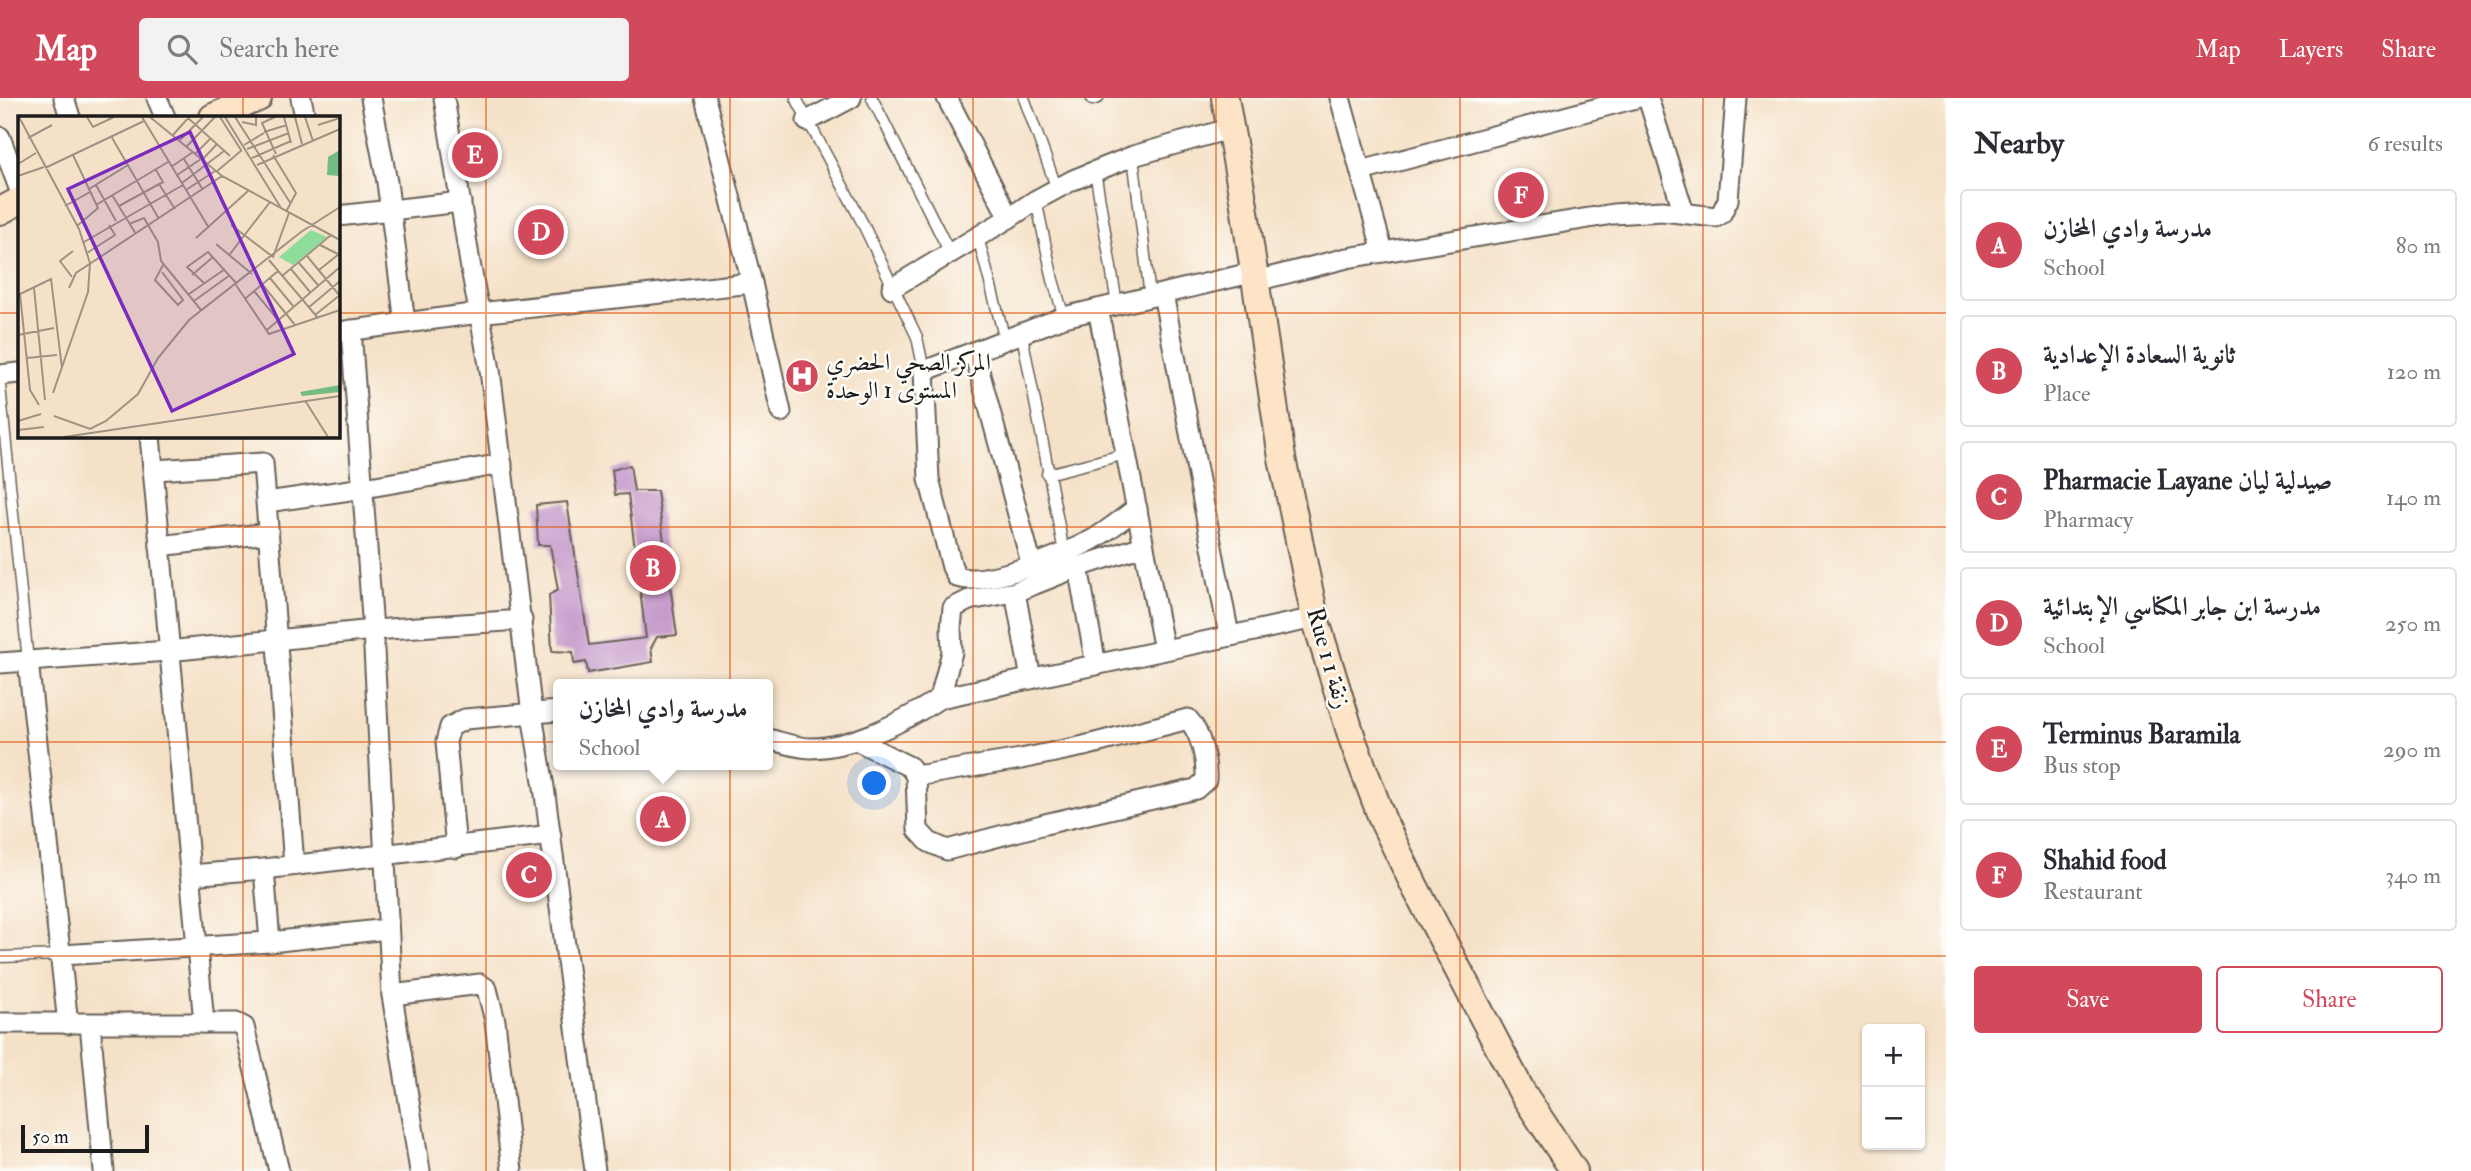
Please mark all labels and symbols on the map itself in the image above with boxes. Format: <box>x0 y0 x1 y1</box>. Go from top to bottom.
inset map <box>18 116 340 438</box>
pin: E <box>452 129 498 181</box>
pin: F <box>1498 169 1544 221</box>
pin: D <box>518 206 564 258</box>
place label: المركز الصحي الحضري المستوى 1 الوحدة <box>826 347 991 406</box>
hospital icon: المركز الصحي الحضري المستوى 1 الوحدة <box>783 357 821 395</box>
pin: B <box>630 542 676 594</box>
street label: Rue 1 زنقة 1 <box>1299 604 1358 712</box>
your location <box>857 766 891 800</box>
pin: A <box>640 793 686 845</box>
pin: C <box>506 849 552 901</box>
scale bar <box>21 1122 149 1154</box>

